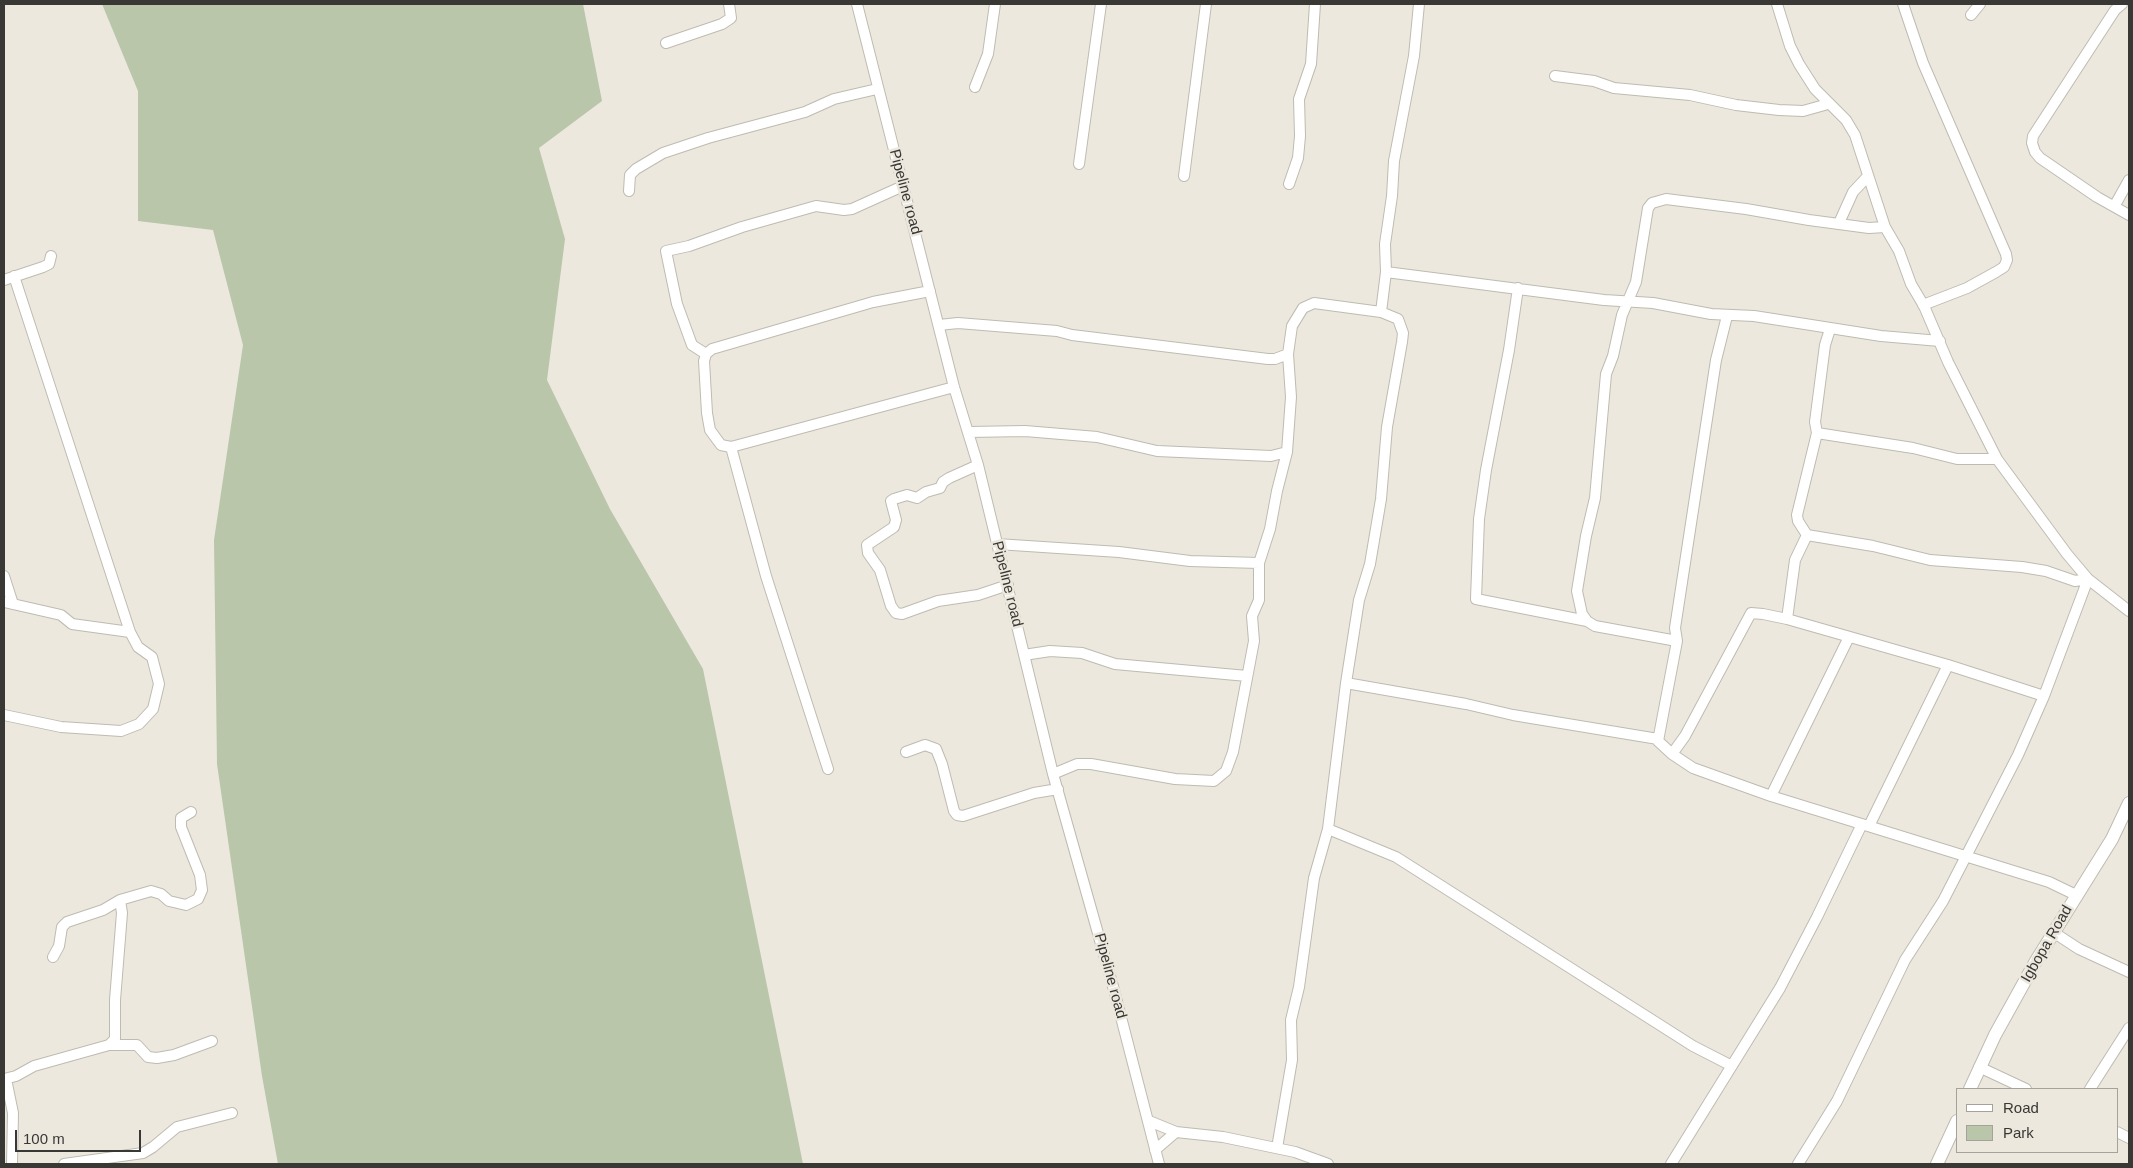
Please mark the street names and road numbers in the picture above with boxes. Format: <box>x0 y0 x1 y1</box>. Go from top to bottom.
street label: Pipeline road <box>885 147 925 237</box>
street label: Pipeline road <box>988 539 1026 629</box>
street label: Igbopa Road <box>2018 902 2076 986</box>
street label: Pipeline road <box>1090 931 1130 1021</box>

